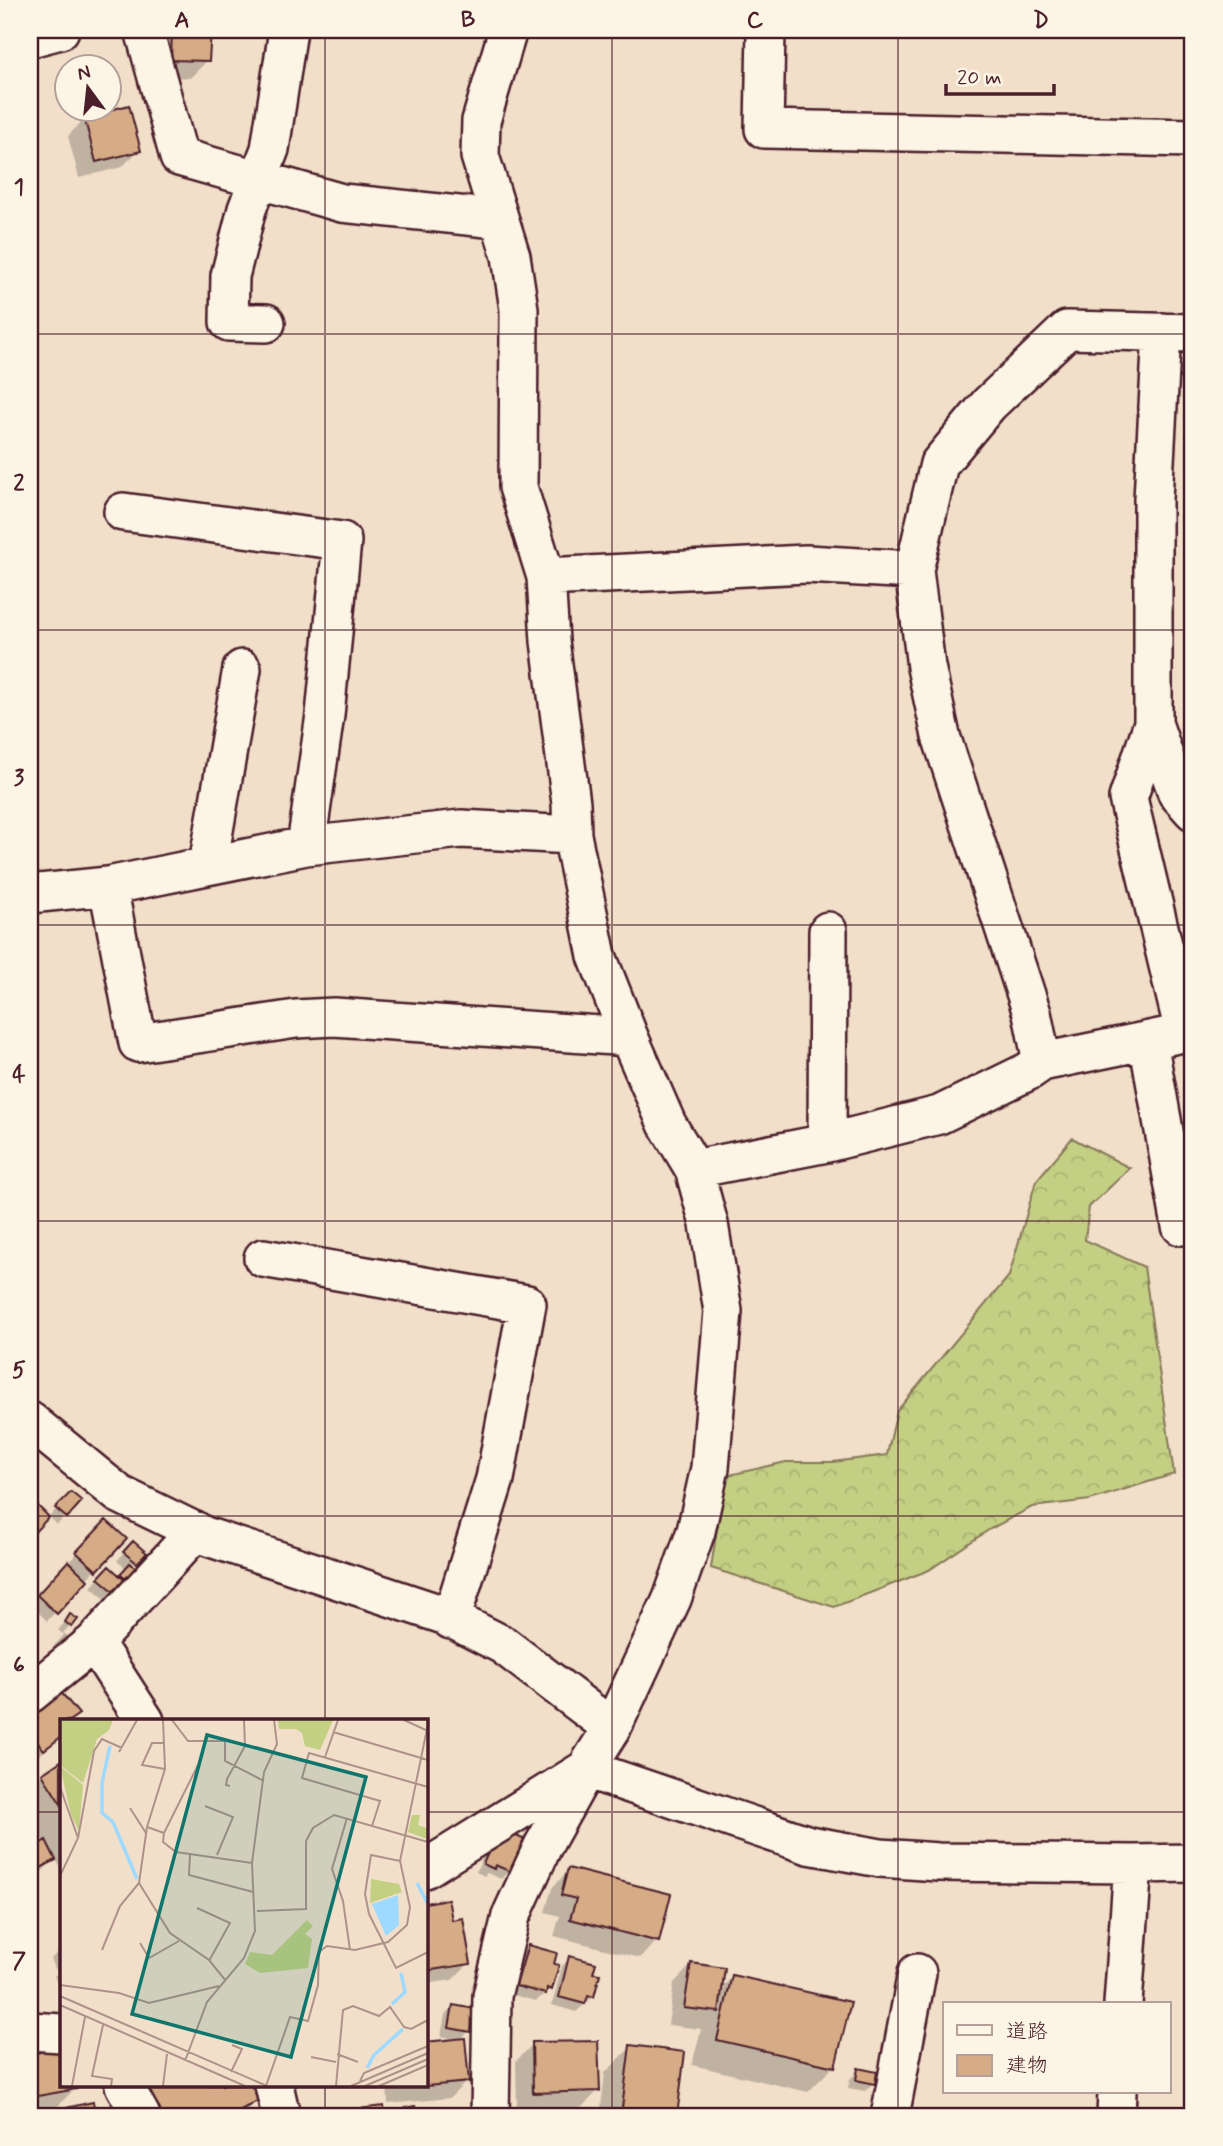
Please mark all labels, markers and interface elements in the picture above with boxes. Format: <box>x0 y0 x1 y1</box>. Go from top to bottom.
text: A <box>174 6 190 36</box>
text: B <box>461 6 476 36</box>
text: C <box>747 6 764 36</box>
text: D <box>1033 6 1049 36</box>
north arrow <box>52 52 122 122</box>
scale bar <box>946 52 1055 96</box>
text: N <box>75 59 93 87</box>
text: 20 m <box>957 64 1002 92</box>
text: 1 <box>14 173 24 203</box>
text: 2 <box>13 469 25 499</box>
text: 3 <box>14 764 25 794</box>
text: 4 <box>12 1060 26 1090</box>
text: 5 <box>12 1356 26 1386</box>
text: 6 <box>13 1651 25 1681</box>
inset map <box>60 1719 427 2086</box>
text: 7 <box>12 1947 26 1977</box>
legend <box>943 2002 1170 2094</box>
text: 道路 <box>1006 2018 1048 2046</box>
text: 建物 <box>1006 2052 1048 2080</box>

